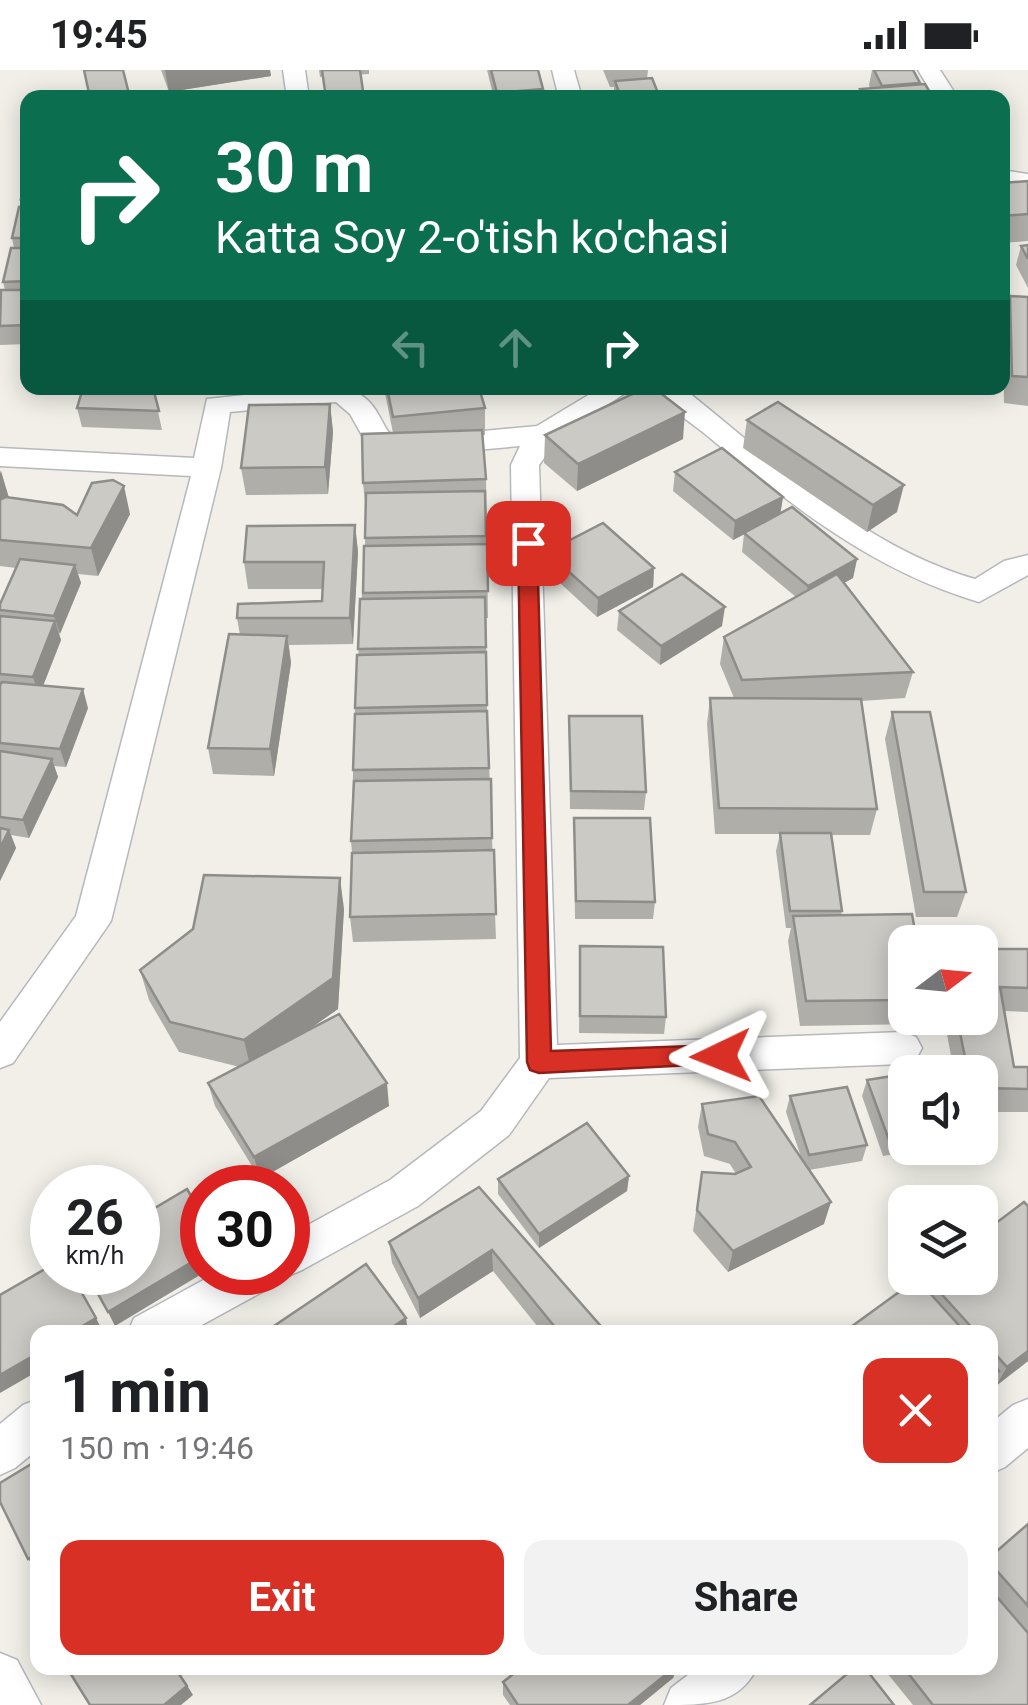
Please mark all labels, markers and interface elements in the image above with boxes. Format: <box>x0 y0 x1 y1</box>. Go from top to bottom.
text: 19:45 <box>50 13 148 57</box>
text: 30 m <box>215 127 373 209</box>
icon: right <box>50 130 180 260</box>
text: Katta Soy 2-o'tish ko'chasi <box>215 211 729 264</box>
icon: left <box>383 320 438 375</box>
icon: ahead <box>488 320 543 375</box>
icon: right <box>593 320 648 375</box>
pin <box>486 501 571 586</box>
icon: arrive <box>501 516 556 571</box>
north arrow <box>888 925 998 1035</box>
map controls <box>888 925 998 1295</box>
position arrow <box>669 1004 773 1108</box>
button: sound <box>888 1055 998 1165</box>
speed limit sign: 30 <box>180 1165 310 1295</box>
button: layers <box>888 1185 998 1295</box>
text: 26 <box>66 1189 124 1247</box>
text: km/h <box>66 1241 124 1270</box>
text: 1 min <box>60 1356 211 1427</box>
button: close <box>863 1358 968 1463</box>
text: 150 m · 19:46 <box>60 1429 254 1467</box>
button: Exit <box>60 1540 504 1655</box>
button: Share <box>524 1540 968 1655</box>

